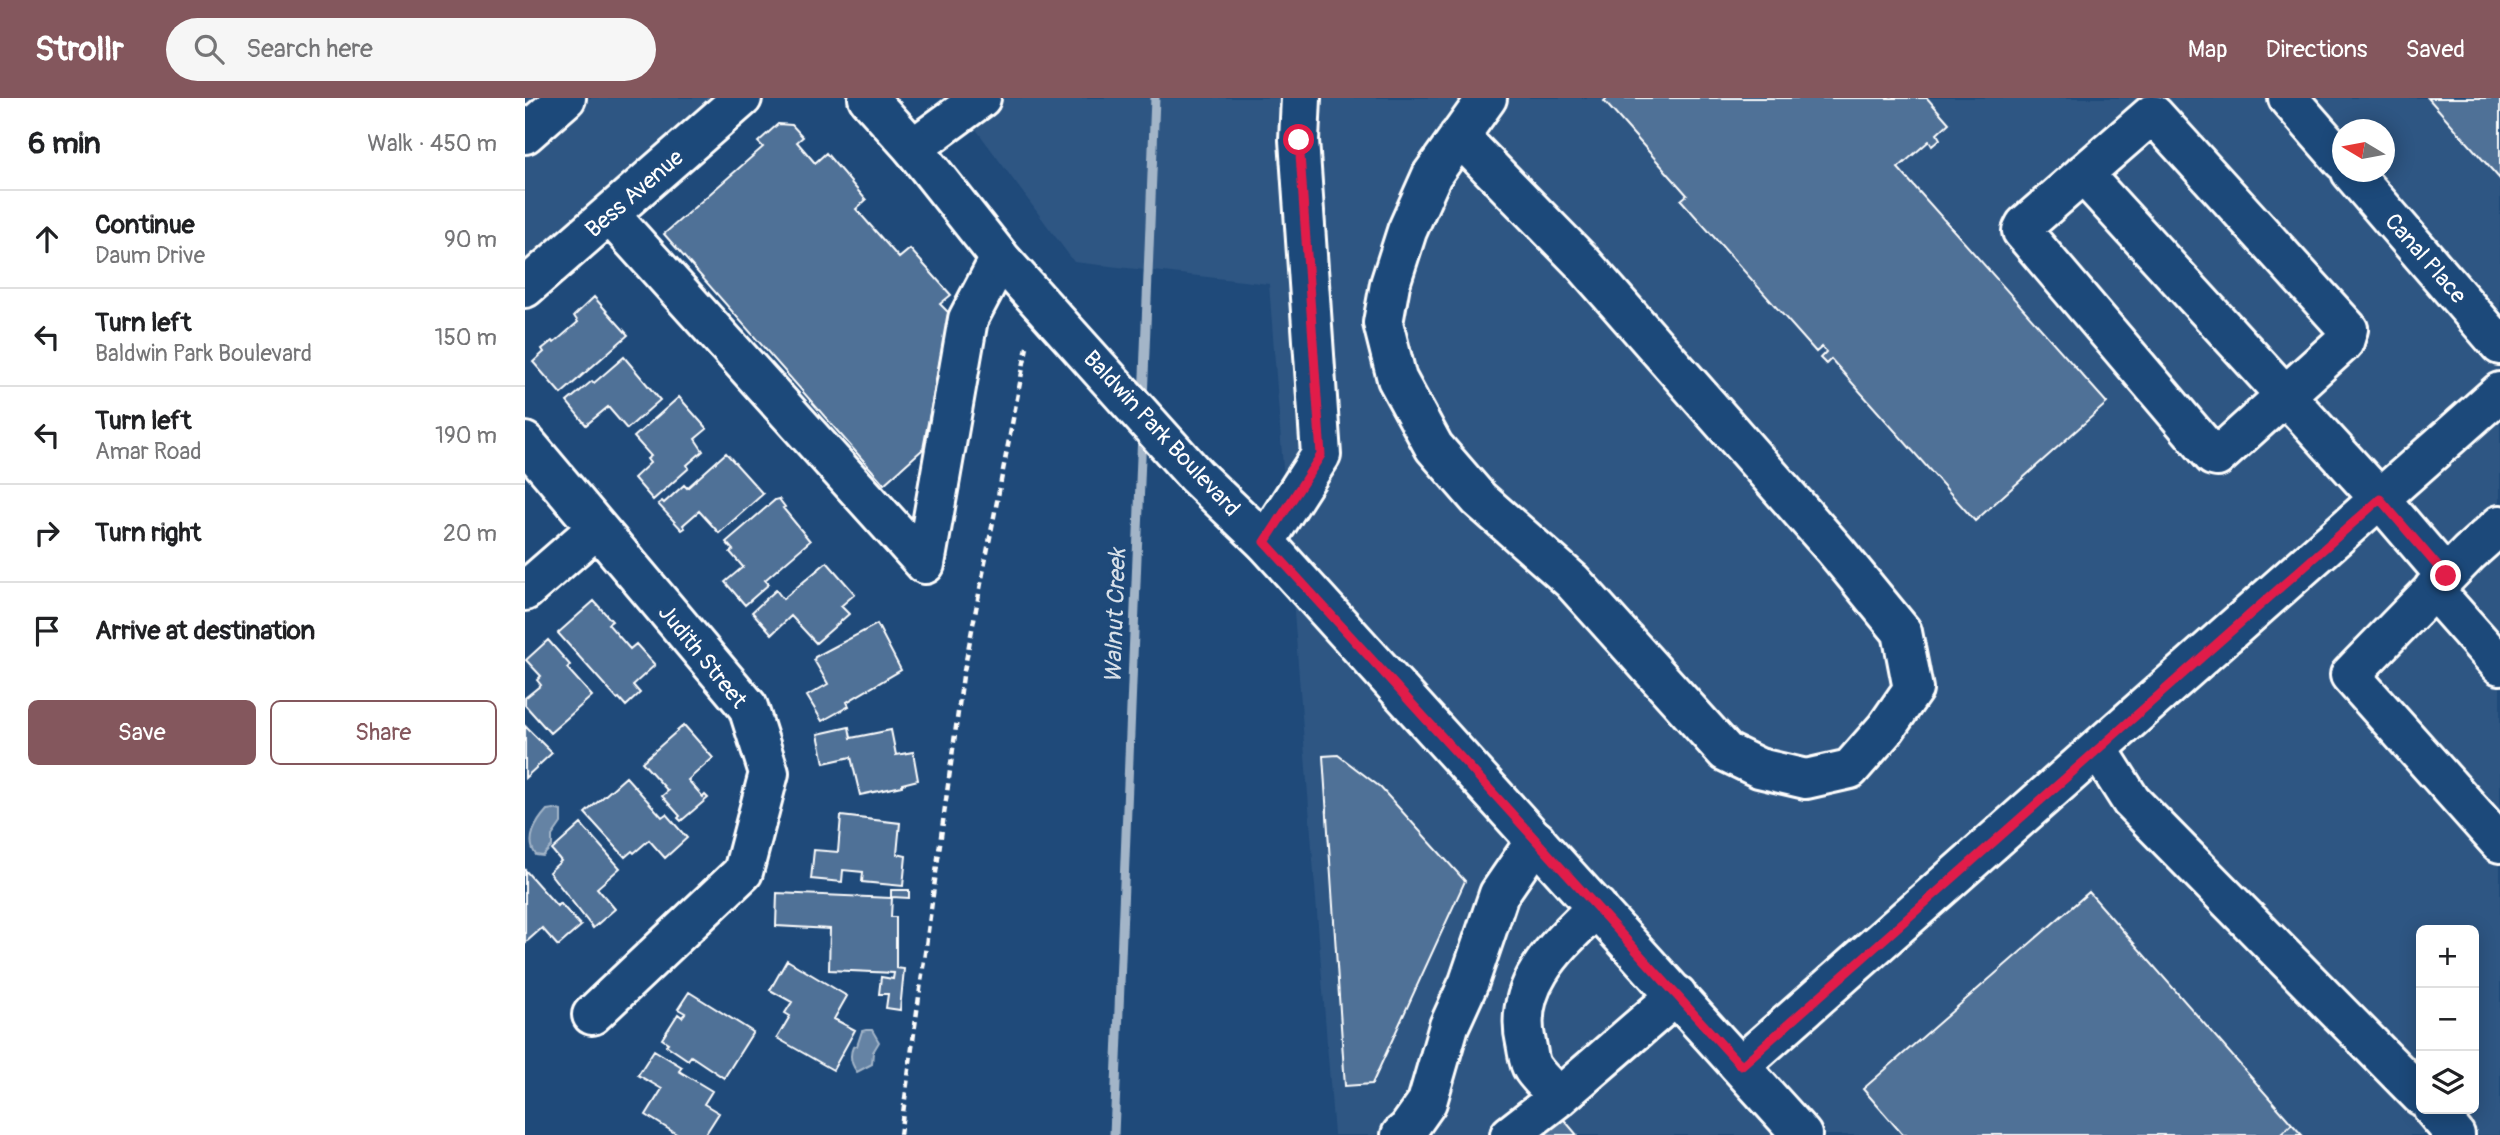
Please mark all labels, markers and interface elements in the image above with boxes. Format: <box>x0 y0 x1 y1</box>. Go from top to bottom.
search box <box>166 18 656 81</box>
text: Strollr <box>35 29 124 70</box>
icon: search <box>190 30 228 68</box>
text: Search here <box>246 33 373 65</box>
text: Map <box>2188 35 2228 64</box>
text: Directions <box>2266 35 2367 64</box>
text: Saved <box>2405 35 2465 64</box>
north arrow <box>2332 119 2395 182</box>
route start <box>1283 124 1314 155</box>
text: 6 min <box>28 125 101 162</box>
text: Walk · 450 m <box>367 129 497 158</box>
street label: Bess Avenue <box>579 142 690 244</box>
street label: Canal Place <box>2379 207 2473 310</box>
text: Continue <box>95 209 195 241</box>
icon: ahead <box>28 220 66 258</box>
text: 90 m <box>444 225 497 254</box>
text: Daum Drive <box>95 241 205 270</box>
text: Turn left <box>95 307 191 339</box>
icon: left <box>28 318 66 356</box>
text: 150 m <box>434 323 497 352</box>
text: Baldwin Park Boulevard <box>95 339 312 368</box>
street label: Baldwin Park Boulevard <box>1077 344 1246 523</box>
text: Turn left <box>95 405 191 437</box>
icon: left <box>28 416 66 454</box>
text: 190 m <box>435 421 497 450</box>
text: Amar Road <box>95 437 201 466</box>
icon: right <box>28 514 66 552</box>
text: Turn right <box>95 517 201 549</box>
text: 20 m <box>443 519 497 548</box>
water label: Walnut Creek <box>1099 546 1132 684</box>
route end <box>2430 560 2461 591</box>
street label: Judith Street <box>652 598 754 715</box>
icon: arrive <box>28 612 66 650</box>
text: Arrive at destination <box>95 615 315 647</box>
button: Save <box>28 700 256 765</box>
button: Share <box>270 700 497 765</box>
map controls <box>2416 925 2479 1114</box>
button: + <box>2416 925 2479 988</box>
button: − <box>2416 988 2479 1051</box>
button: layers <box>2416 1051 2479 1114</box>

